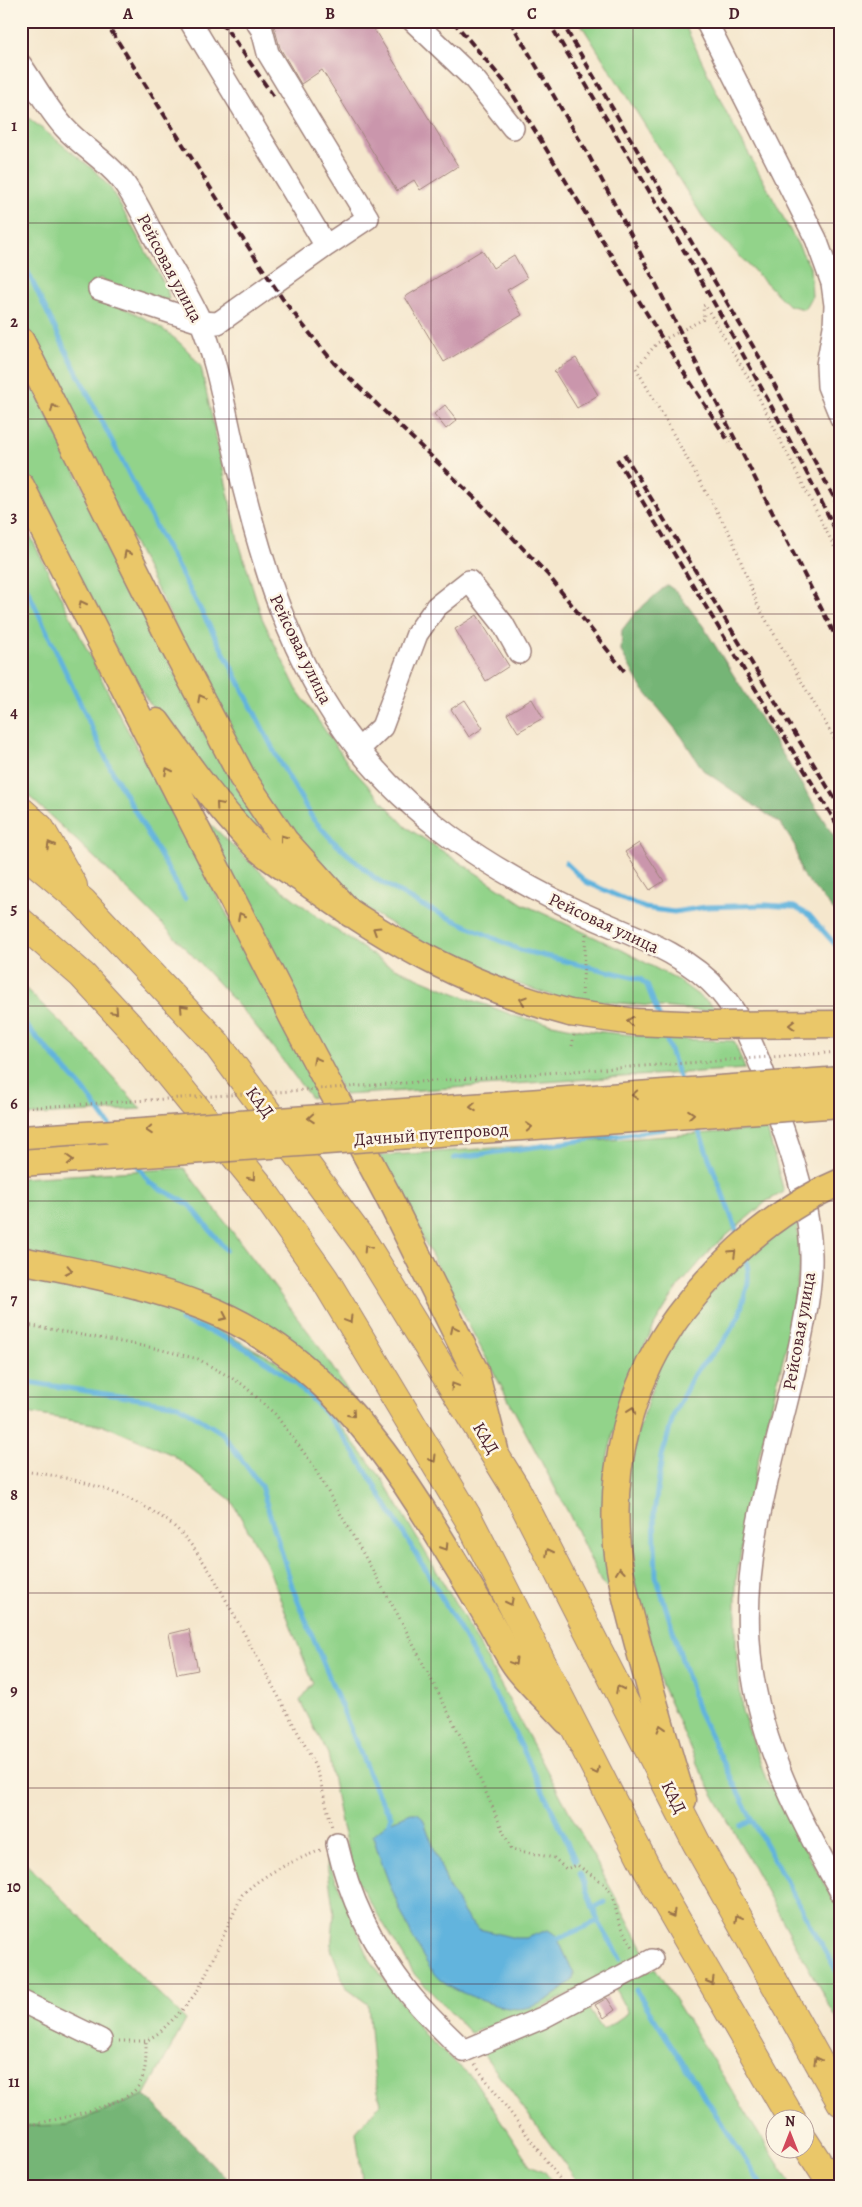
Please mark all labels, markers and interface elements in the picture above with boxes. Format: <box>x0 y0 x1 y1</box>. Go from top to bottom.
text: A <box>122 3 134 25</box>
text: B <box>325 3 335 25</box>
text: C <box>527 3 537 25</box>
text: D <box>728 3 740 25</box>
text: 1 <box>11 115 17 137</box>
street label: Рейсовая улица <box>131 210 209 327</box>
text: 2 <box>10 311 18 333</box>
one-way arrow <box>50 405 60 414</box>
text: 3 <box>11 506 18 528</box>
one-way arrow <box>123 550 133 559</box>
street label: Рейсовая улица <box>264 590 338 709</box>
one-way arrow <box>78 600 88 609</box>
one-way arrow <box>197 695 207 704</box>
text: 4 <box>10 702 18 724</box>
one-way arrow <box>163 767 174 776</box>
one-way arrow <box>217 802 225 811</box>
one-way arrow <box>281 835 289 844</box>
one-way arrow <box>46 842 56 851</box>
street label: Рейсовая улица <box>545 887 664 959</box>
text: 5 <box>11 898 18 920</box>
one-way arrow <box>237 912 247 921</box>
one-way arrow <box>373 927 382 936</box>
one-way arrow <box>519 995 527 1005</box>
one-way arrow <box>180 1004 189 1013</box>
one-way arrow <box>109 1005 118 1014</box>
one-way arrow <box>625 1016 633 1027</box>
one-way arrow <box>788 1020 796 1030</box>
one-way arrow <box>312 1056 322 1065</box>
street label: КАД <box>240 1081 280 1123</box>
one-way arrow <box>631 1089 639 1100</box>
text: 6 <box>10 1093 18 1115</box>
one-way arrow <box>469 1101 477 1112</box>
one-way arrow <box>687 1109 695 1120</box>
one-way arrow <box>307 1113 315 1124</box>
street label: Дачный путепровод <box>353 1117 509 1151</box>
one-way arrow <box>525 1121 533 1132</box>
one-way arrow <box>145 1125 153 1136</box>
one-way arrow <box>66 1155 74 1166</box>
one-way arrow <box>246 1171 254 1180</box>
one-way arrow <box>364 1244 373 1254</box>
one-way arrow <box>728 1250 737 1259</box>
one-way arrow <box>64 1264 73 1275</box>
street label: Рейсовая улица <box>777 1269 821 1392</box>
text: 7 <box>11 1289 18 1311</box>
one-way arrow <box>219 1310 228 1321</box>
one-way arrow <box>343 1314 353 1323</box>
one-way arrow <box>450 1325 460 1334</box>
one-way arrow <box>450 1382 460 1391</box>
one-way arrow <box>626 1407 636 1415</box>
one-way arrow <box>347 1409 356 1418</box>
street label: КАД <box>467 1417 505 1459</box>
one-way arrow <box>426 1454 436 1463</box>
text: 8 <box>10 1484 18 1506</box>
one-way arrow <box>439 1542 449 1551</box>
one-way arrow <box>545 1549 555 1558</box>
one-way arrow <box>615 1567 626 1575</box>
one-way arrow <box>504 1597 514 1606</box>
one-way arrow <box>508 1657 518 1666</box>
text: 9 <box>10 1680 18 1702</box>
one-way arrow <box>615 1685 625 1694</box>
one-way arrow <box>656 1725 666 1733</box>
one-way arrow <box>590 1765 600 1774</box>
street label: КАД <box>656 1777 692 1817</box>
text: 10 <box>7 1876 21 1898</box>
one-way arrow <box>666 1909 676 1918</box>
one-way arrow <box>735 1914 745 1923</box>
one-way arrow <box>704 1975 714 1984</box>
one-way arrow <box>813 2056 823 2065</box>
text: 11 <box>8 2071 20 2093</box>
north arrow <box>764 2110 814 2160</box>
text: N <box>785 2112 795 2131</box>

